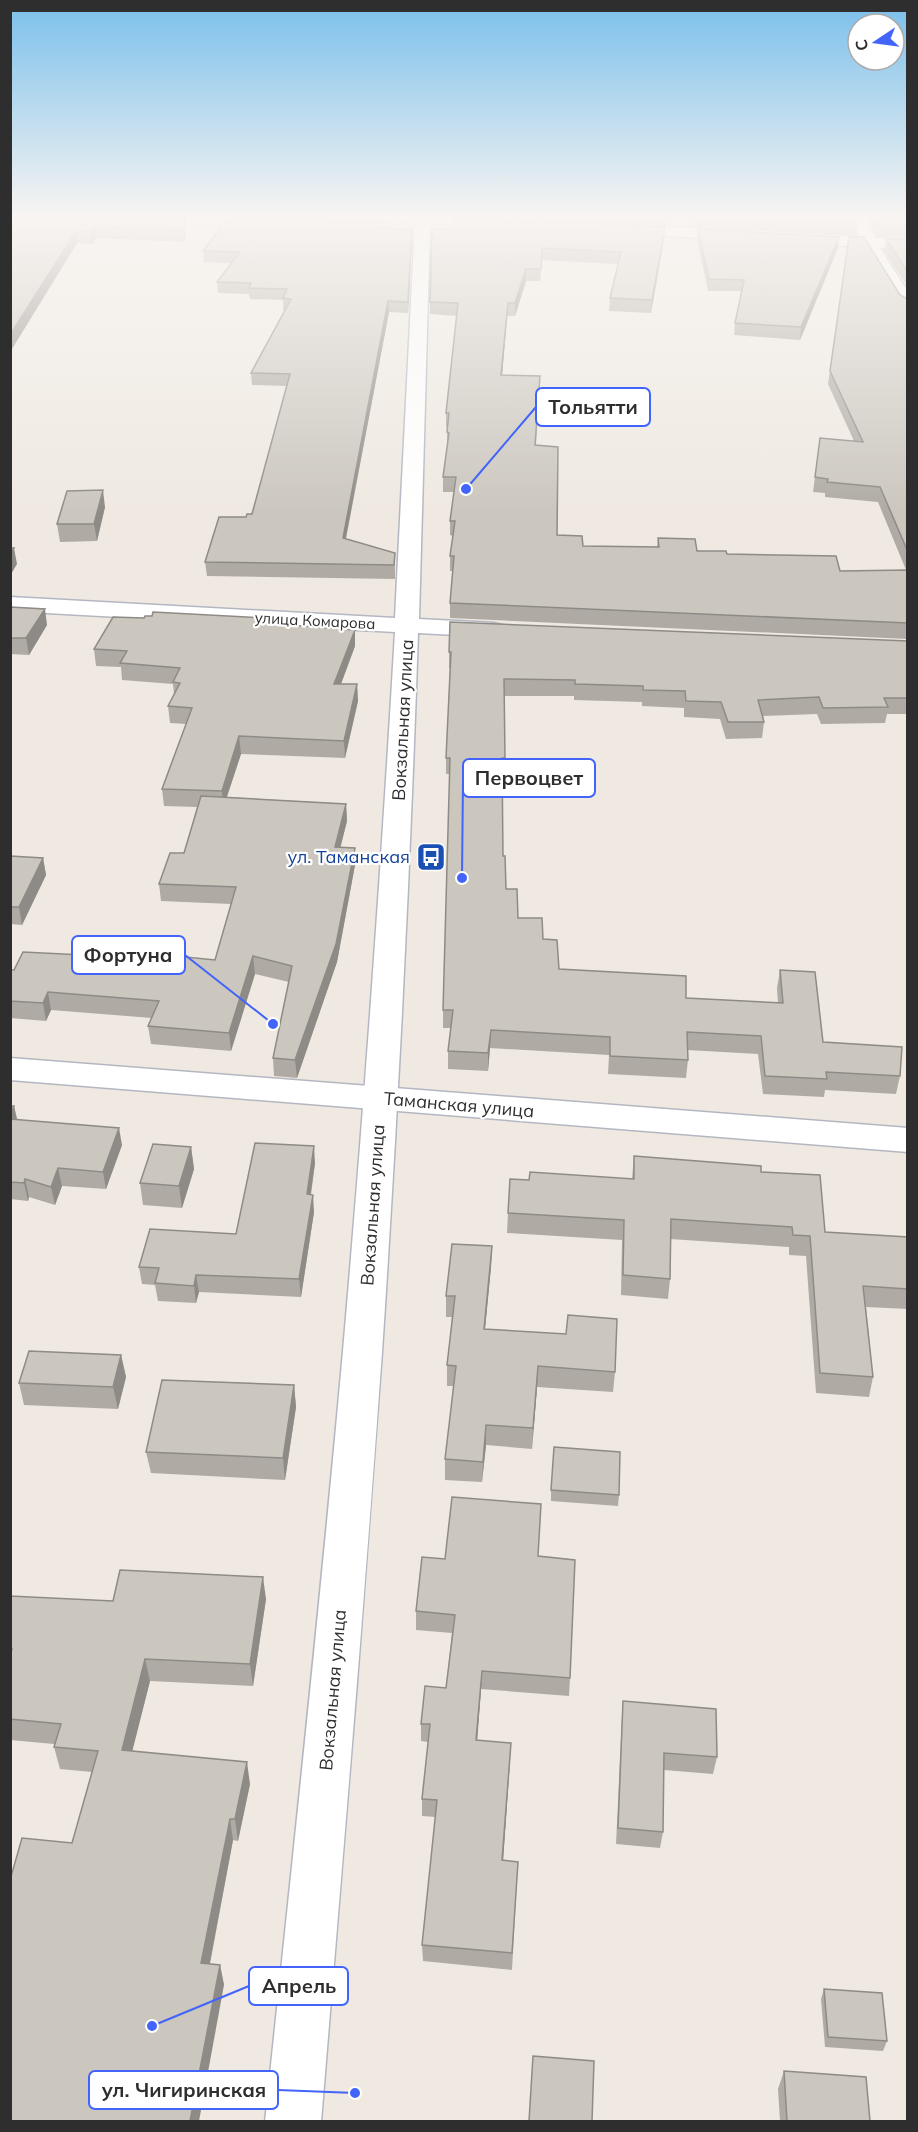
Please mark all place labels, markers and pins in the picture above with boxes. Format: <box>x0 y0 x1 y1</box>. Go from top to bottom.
callout: Тольятти <box>536 388 650 426</box>
callout: Первоцвет <box>463 759 595 797</box>
bus stop icon: ул. Таманская <box>415 841 447 873</box>
place label: ул. Таманская <box>287 845 410 868</box>
callout: Фортуна <box>72 936 185 974</box>
callout: Апрель <box>249 1967 348 2005</box>
callout: ул. Чигиринская <box>89 2071 278 2109</box>

